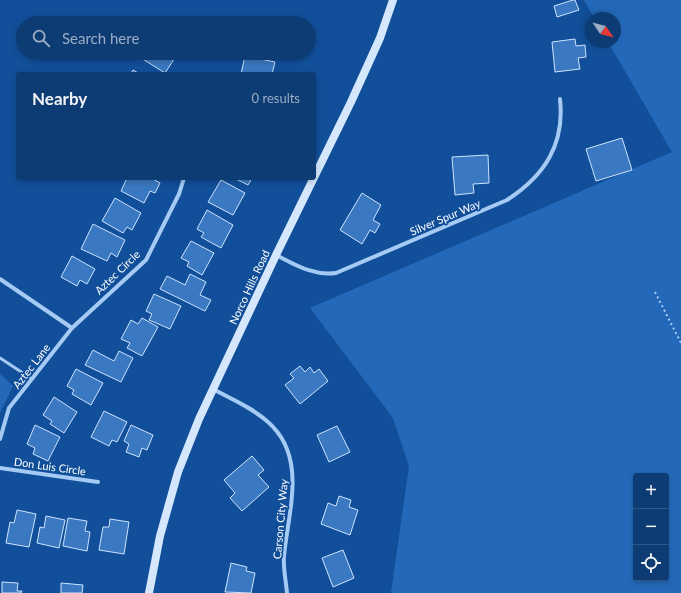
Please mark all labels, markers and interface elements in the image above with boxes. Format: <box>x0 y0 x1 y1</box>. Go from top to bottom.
north arrow <box>585 12 621 48</box>
search box <box>16 16 316 60</box>
icon: search <box>30 27 52 49</box>
text: Search here <box>62 29 139 47</box>
text: Nearby <box>32 88 87 109</box>
text: 0 results <box>252 90 300 106</box>
street label: Silver Spur Way <box>408 196 483 238</box>
street label: Aztec Circle <box>92 247 142 297</box>
street label: Norco Hills Road <box>226 248 272 326</box>
street label: Aztec Lane <box>9 341 53 391</box>
street label: Don Luis Circle <box>13 455 87 478</box>
map controls <box>633 473 669 581</box>
button: + <box>633 473 669 509</box>
street label: Carson City Way <box>270 478 290 560</box>
button: − <box>633 509 669 545</box>
button: locate <box>633 545 669 581</box>

